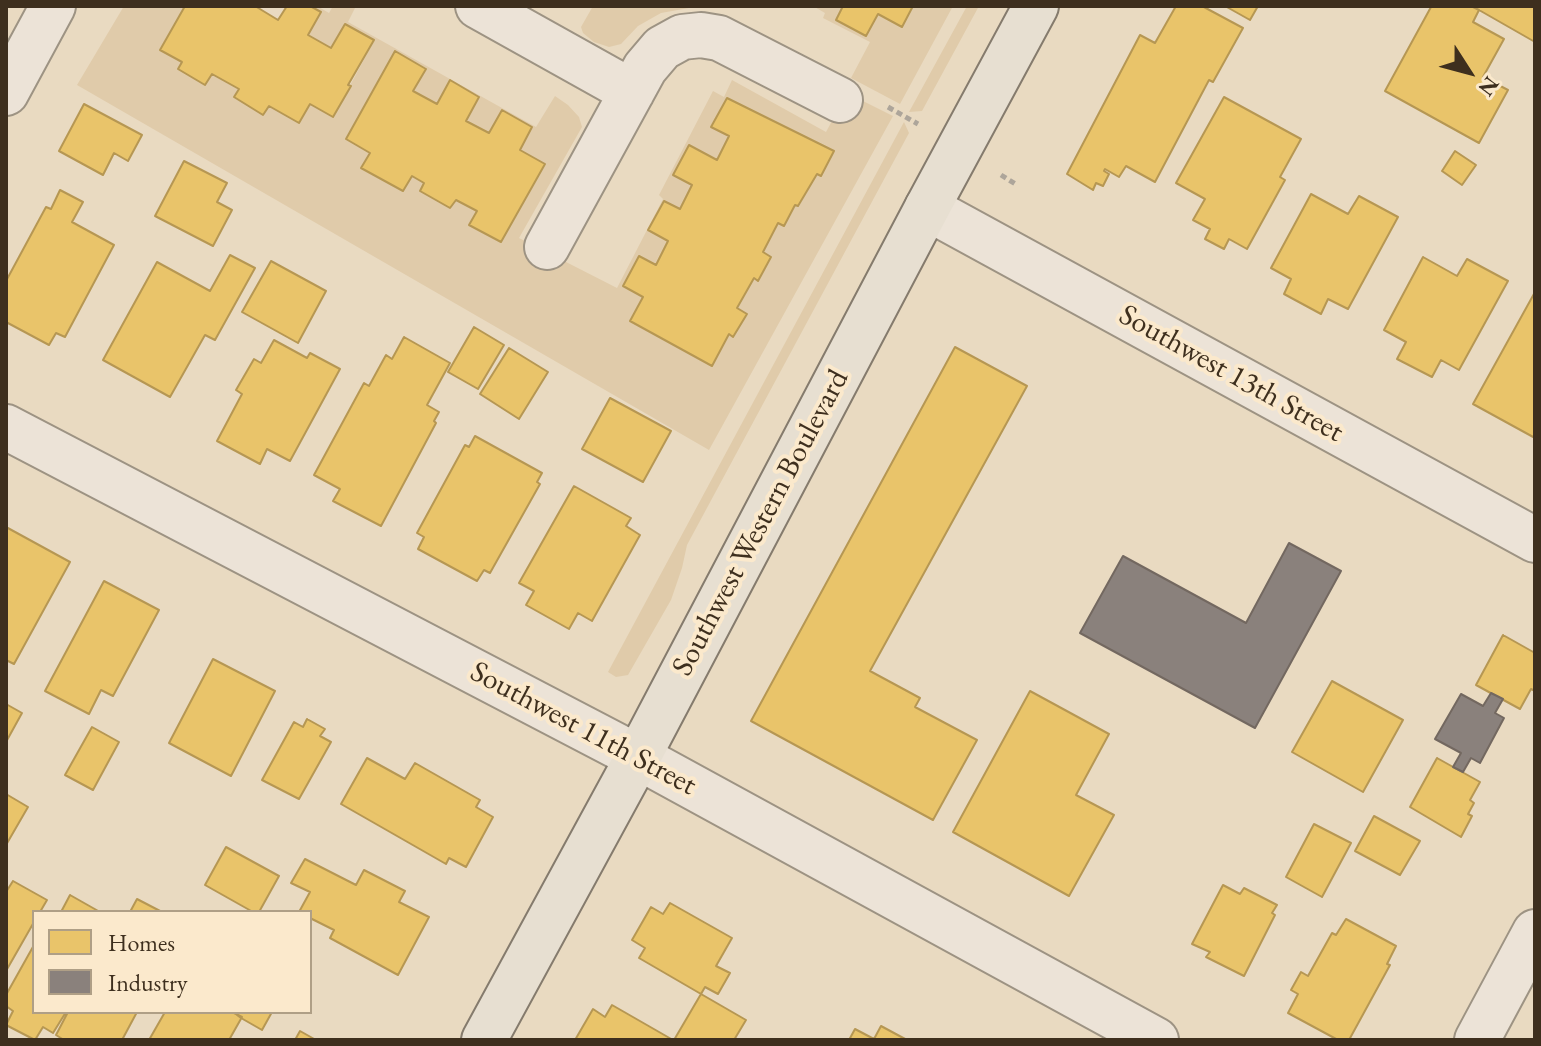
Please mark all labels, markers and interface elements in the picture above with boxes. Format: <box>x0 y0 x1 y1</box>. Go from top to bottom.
north arrow <box>1429 32 1509 112</box>
text: N <box>1472 71 1506 102</box>
street label: Southwest 13th Street <box>1113 297 1349 451</box>
street label: Southwest Western Boulevard <box>665 364 857 682</box>
street label: Southwest 11th Street <box>464 654 702 804</box>
legend <box>32 910 312 1014</box>
text: Homes <box>108 927 175 958</box>
text: Industry <box>108 967 187 998</box>

